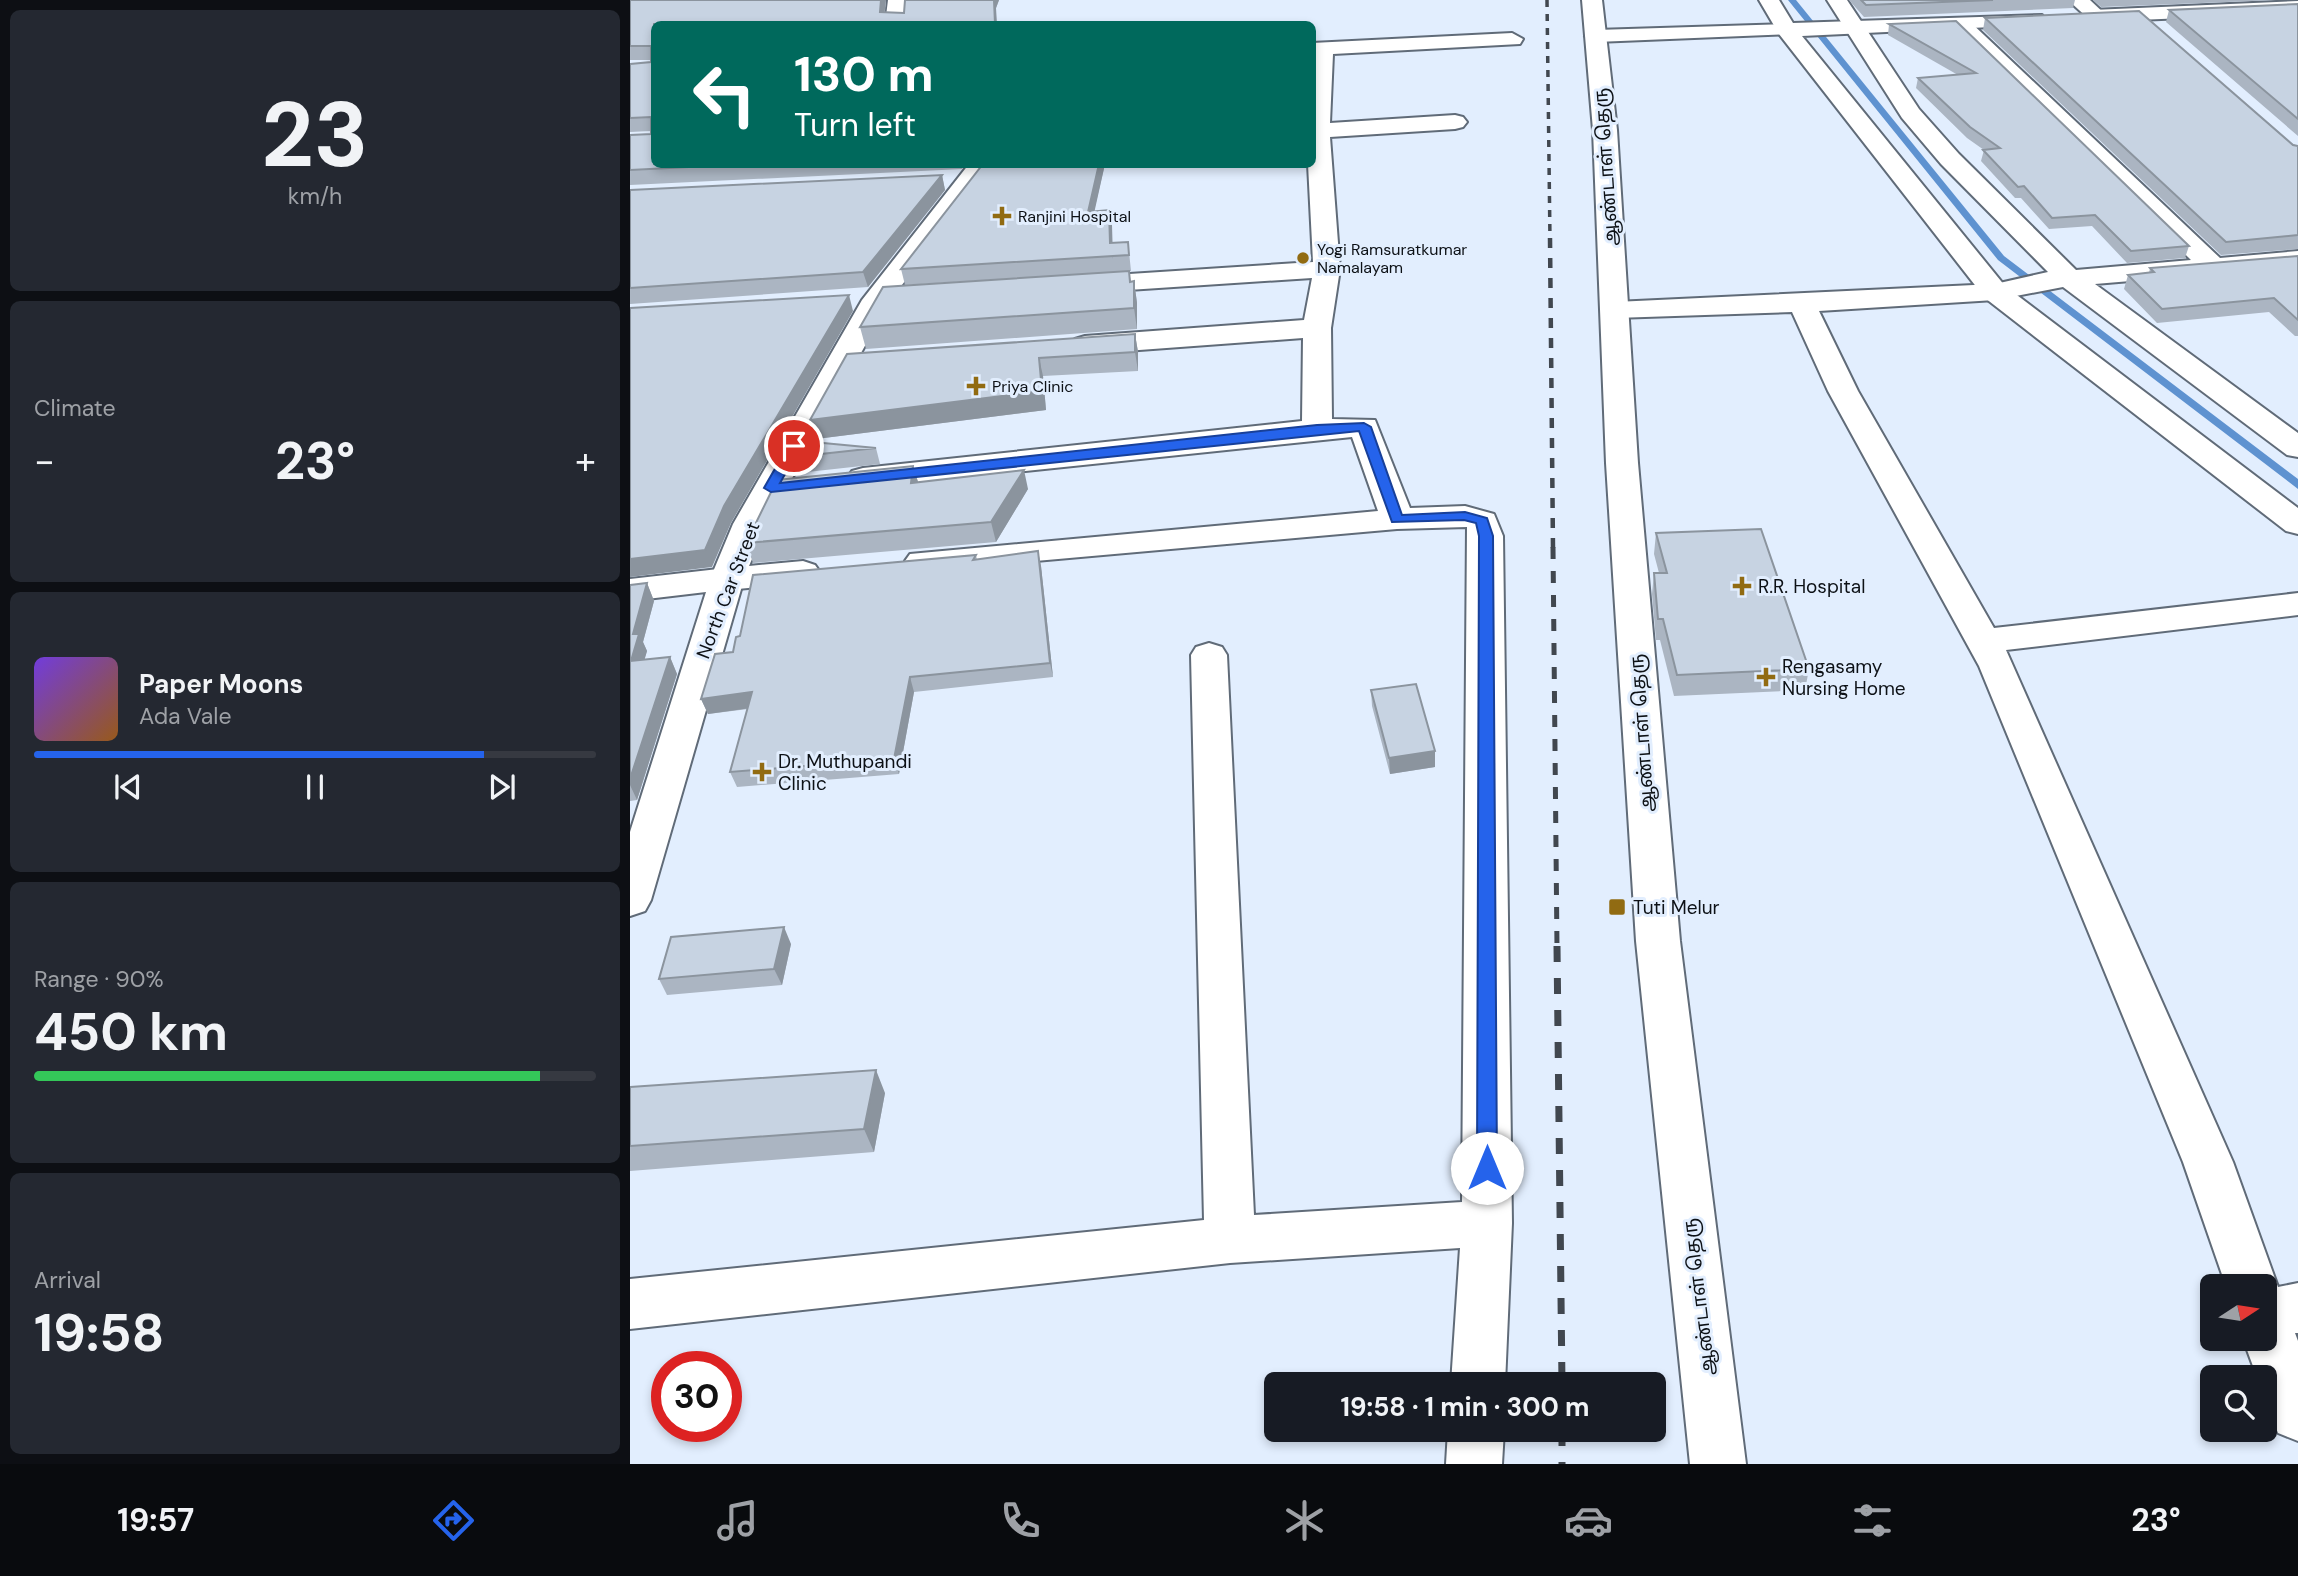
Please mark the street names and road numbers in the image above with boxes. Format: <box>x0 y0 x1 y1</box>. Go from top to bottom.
street label: ஆண்டாள் தெரு <box>1588 87 1625 247</box>
street label: North Car Street <box>690 518 766 662</box>
street label: ஆண்டாள் தெரு <box>1624 653 1661 813</box>
street label: ஆண்டாள் தெரு <box>1677 1217 1722 1377</box>

